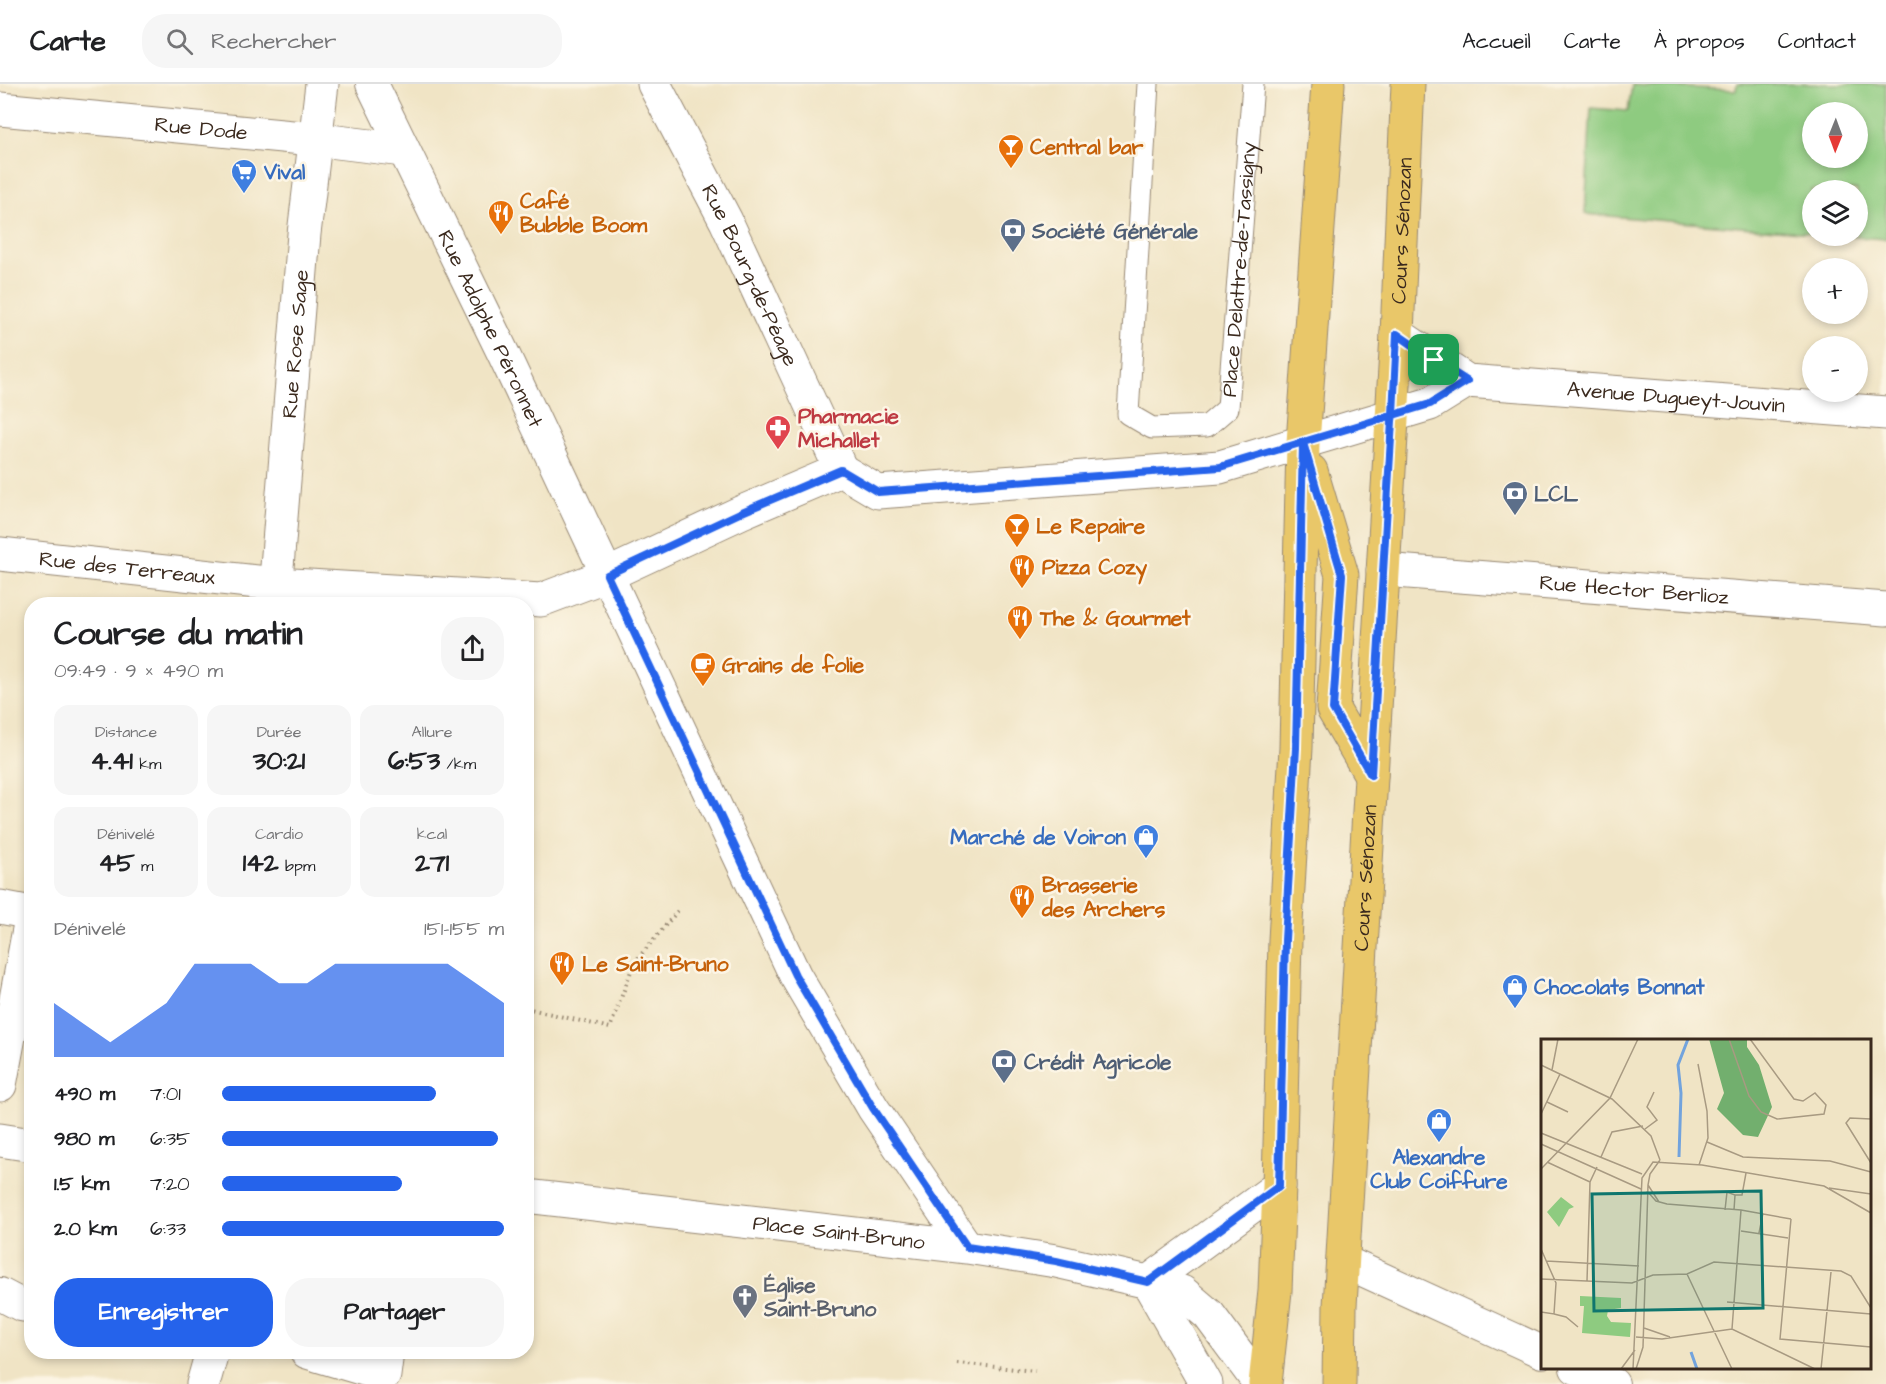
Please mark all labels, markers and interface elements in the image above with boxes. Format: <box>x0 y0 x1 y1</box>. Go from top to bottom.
search box <box>142 14 562 68</box>
text: Carte <box>30 22 106 61</box>
icon: search <box>163 25 196 58</box>
text: Rechercher <box>211 26 336 57</box>
text: Accueil <box>1462 27 1531 56</box>
text: Carte <box>1564 27 1621 56</box>
text: À propos <box>1654 27 1745 56</box>
text: Contact <box>1778 27 1856 56</box>
north arrow <box>1802 102 1868 168</box>
map controls <box>1802 102 1868 402</box>
street label: Rue Dode <box>153 110 249 148</box>
bar icon: Central bar <box>996 132 1026 170</box>
place label: Central bar <box>1030 133 1144 162</box>
street label: Place Delattre-de-Tassigny <box>1215 141 1266 398</box>
supermarket icon: Vival <box>229 157 259 195</box>
street label: Cours Sénozan <box>1384 157 1420 305</box>
place label: Vival <box>263 158 306 187</box>
street label: Rue Bourg-de-Péage <box>694 179 805 371</box>
button: layers <box>1802 180 1868 246</box>
place label: Café Bubble Boom <box>520 187 648 240</box>
restaurant icon: Café Bubble Boom <box>486 198 516 236</box>
bank icon: Société Générale <box>998 216 1028 254</box>
place label: Société Générale <box>1031 217 1199 246</box>
street label: Rue Adolphe Péronnet <box>430 225 550 433</box>
button: + <box>1802 258 1868 324</box>
street label: Rue Rose Sage <box>275 268 317 419</box>
pin <box>1408 334 1459 385</box>
button: − <box>1802 336 1868 402</box>
icon: arrive <box>1417 343 1450 376</box>
street label: Avenue Dugueyt-Jouvin <box>1566 375 1786 420</box>
place label: Pharmacie Michallet <box>798 402 900 455</box>
pharmacy icon: Pharmacie Michallet <box>763 413 793 451</box>
bank icon: LCL <box>1500 479 1530 517</box>
place label: LCL <box>1534 480 1578 509</box>
bar icon: Le Repaire <box>1002 511 1032 549</box>
place label: Le Repaire <box>1036 512 1146 542</box>
street label: Rue des Terreaux <box>38 544 217 592</box>
restaurant icon: Pizza Cozy <box>1007 552 1037 590</box>
place label: Pizza Cozy <box>1042 553 1148 585</box>
street label: Rue Hector Berlioz <box>1538 568 1731 612</box>
restaurant icon: The & Gourmet <box>1005 603 1035 641</box>
place label: The & Gourmet <box>1039 604 1191 633</box>
text: Course du matin <box>54 611 303 657</box>
button: share <box>441 617 504 680</box>
cafe icon: Grains de folie <box>688 650 718 688</box>
place label: Grains de folie <box>722 651 865 680</box>
text: 09:49 · 9 × 490 m <box>54 657 223 685</box>
text: Distance <box>95 721 157 743</box>
text: Durée <box>257 721 301 743</box>
text: Allure <box>412 721 452 743</box>
text: 4.41 <box>90 743 133 779</box>
text: 30:21 <box>253 743 305 779</box>
text: 6:53 <box>388 743 440 779</box>
text: km <box>133 753 162 775</box>
text: /km <box>440 753 476 775</box>
street label: Cours Sénozan <box>1347 804 1384 952</box>
shop icon: Marché de Voiron <box>1131 822 1161 860</box>
text: Dénivelé <box>97 823 155 845</box>
text: Cardio <box>255 823 303 845</box>
text: kcal <box>417 823 447 845</box>
place label: Marché de Voiron <box>950 823 1126 852</box>
text: 45 <box>99 845 135 881</box>
text: 142 <box>243 845 279 881</box>
text: 271 <box>415 845 449 881</box>
text: m <box>135 855 153 877</box>
text: bpm <box>279 855 315 877</box>
place label: Brasserie des Archers <box>1041 871 1166 924</box>
restaurant icon: Brasserie des Archers <box>1007 882 1037 920</box>
text: Dénivelé <box>54 915 126 943</box>
text: 151–155 m <box>424 915 504 943</box>
restaurant icon: Le Saint-Bruno <box>547 949 577 987</box>
place label: Le Saint-Bruno <box>582 950 729 979</box>
shop icon: Chocolats Bonnat <box>1500 972 1530 1010</box>
place label: Chocolats Bonnat <box>1534 973 1705 1002</box>
inset map <box>1541 1039 1871 1369</box>
bank icon: Crédit Agricole <box>989 1047 1019 1085</box>
place label: Crédit Agricole <box>1024 1048 1172 1079</box>
text: 490 m <box>54 1080 115 1108</box>
text: 7:01 <box>150 1080 181 1108</box>
shop icon: Alexandre Club Coiffure <box>1424 1106 1454 1144</box>
text: 980 m <box>54 1125 115 1153</box>
text: 6:35 <box>150 1125 190 1153</box>
place label: Alexandre Club Coiffure <box>1370 1143 1508 1196</box>
text: 1.5 km <box>54 1170 109 1198</box>
text: 7:20 <box>150 1170 190 1198</box>
street label: Place Saint-Bruno <box>751 1208 927 1257</box>
text: 2.0 km <box>54 1215 117 1243</box>
text: 6:33 <box>150 1215 186 1243</box>
place label: Église Saint-Bruno <box>763 1271 877 1324</box>
button: Enregistrer <box>54 1278 273 1347</box>
button: Partager <box>285 1278 504 1347</box>
church icon: Église Saint-Bruno <box>730 1282 760 1320</box>

